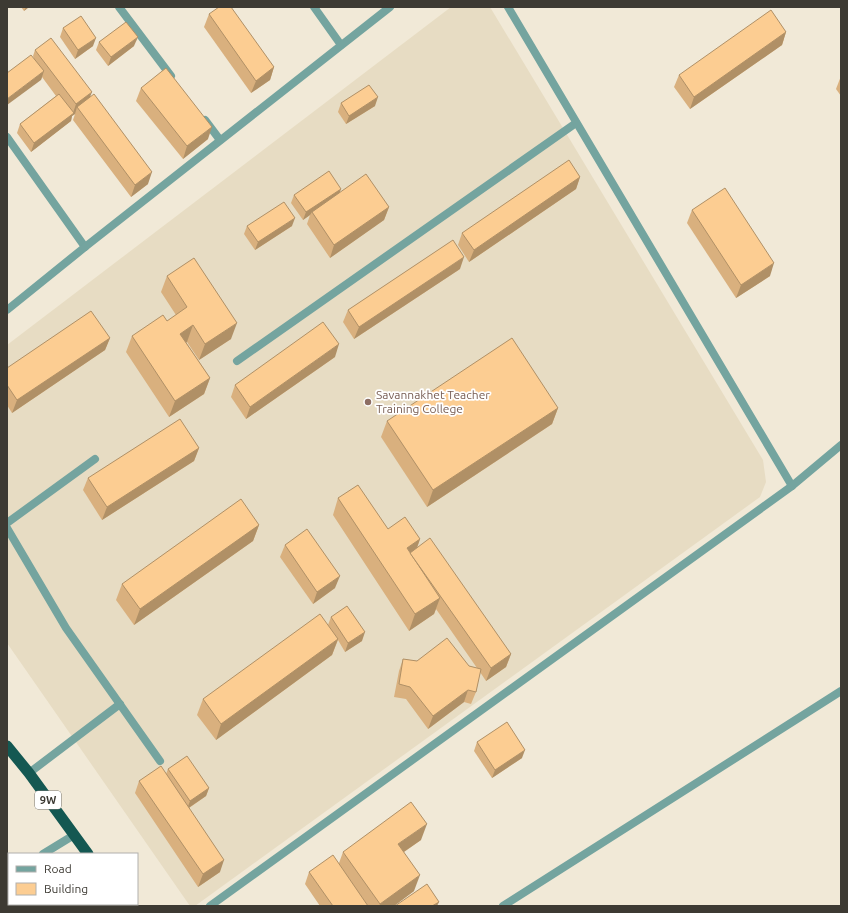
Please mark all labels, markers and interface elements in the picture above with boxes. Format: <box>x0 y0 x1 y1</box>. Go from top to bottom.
place label: Savannakhet Teacher Training College <box>376 388 490 415</box>
marker: Savannakhet Teacher Training College <box>363 397 373 407</box>
road number: 9W <box>35 791 61 809</box>
legend <box>8 853 138 905</box>
text: Road <box>44 862 72 875</box>
text: Building <box>44 882 88 895</box>

